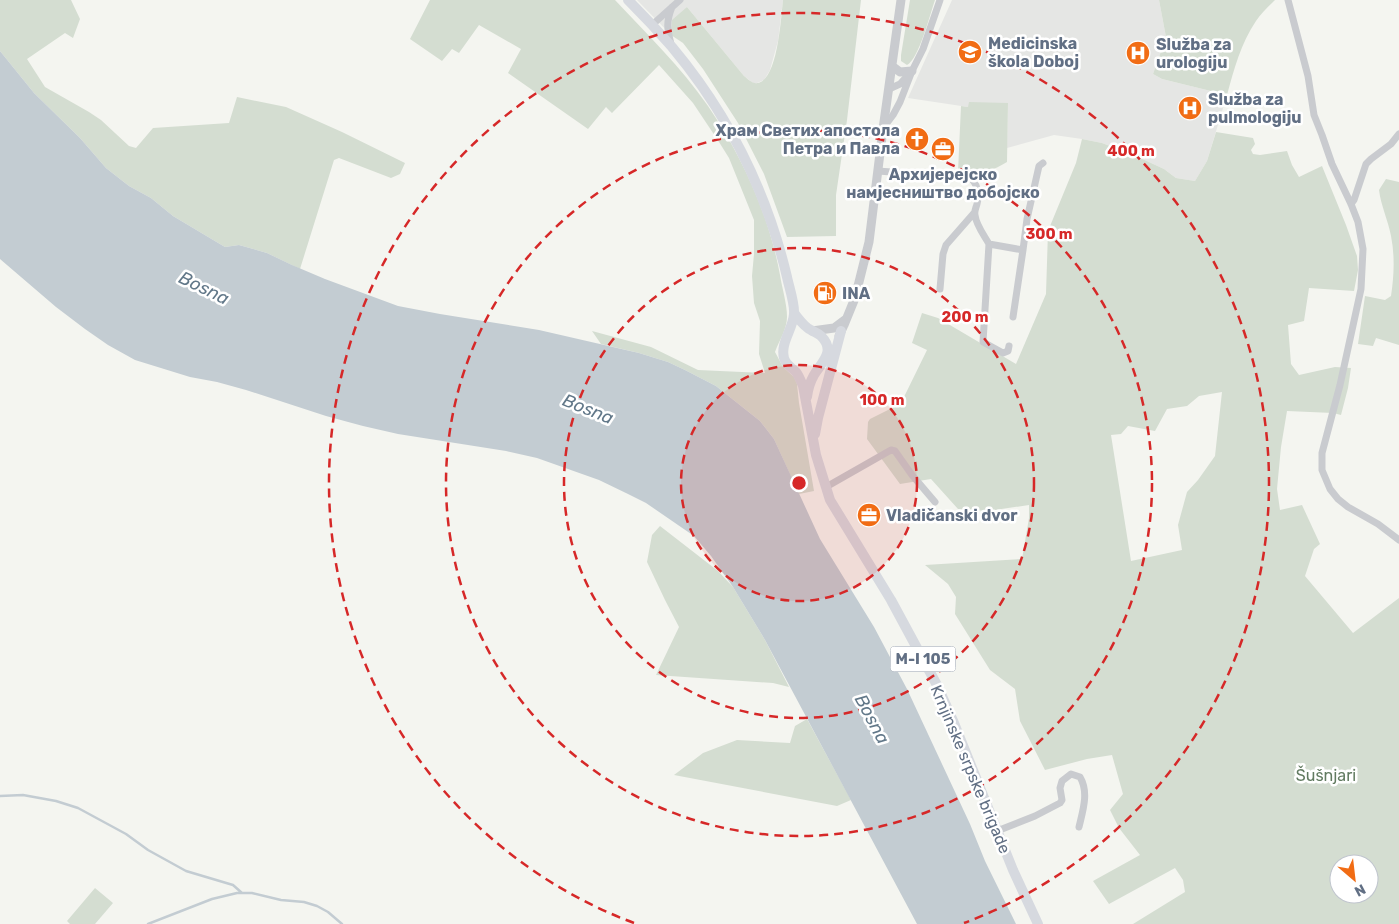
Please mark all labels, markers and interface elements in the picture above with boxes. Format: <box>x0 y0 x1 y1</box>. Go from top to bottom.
place label: Medicinska škola Doboj <box>988 34 1079 71</box>
place label: Služba za urologiju <box>1156 35 1232 72</box>
school or university icon: Medicinska škola Doboj <box>957 39 983 65</box>
hospital icon: Služba za urologiju <box>1125 40 1151 66</box>
place label: Služba za pulmologiju <box>1208 90 1302 127</box>
hospital icon: Služba za pulmologiju <box>1177 95 1203 121</box>
place label: Храм Светих апостола Петра и Павла <box>716 121 900 158</box>
church icon: Храм Светих апостола Петра и Павла <box>904 126 930 152</box>
office icon: Архијерејско намјесништво добојско <box>930 136 956 162</box>
text: 400 m <box>1107 142 1155 160</box>
place label: Архијерејско намјесништво добојско <box>846 165 1040 202</box>
text: 300 m <box>1025 225 1073 243</box>
water label: Bosna <box>175 266 233 310</box>
fuel station icon: INA <box>812 280 838 306</box>
place label: INA <box>842 284 871 303</box>
text: 200 m <box>941 308 989 326</box>
water label: Bosna <box>559 389 617 429</box>
text: 100 m <box>860 391 904 409</box>
centre of rings <box>790 474 808 492</box>
office icon: Vladičanski dvor <box>856 502 882 528</box>
place label: Vladičanski dvor <box>886 506 1018 525</box>
road number: M-I 105 <box>890 646 956 672</box>
street label: Krnjinske srpske brigade <box>926 682 1015 856</box>
water label: Bosna <box>850 690 894 748</box>
park label: Šušnjari <box>1296 765 1356 785</box>
north arrow <box>1329 854 1379 904</box>
text: N <box>1351 880 1368 900</box>

